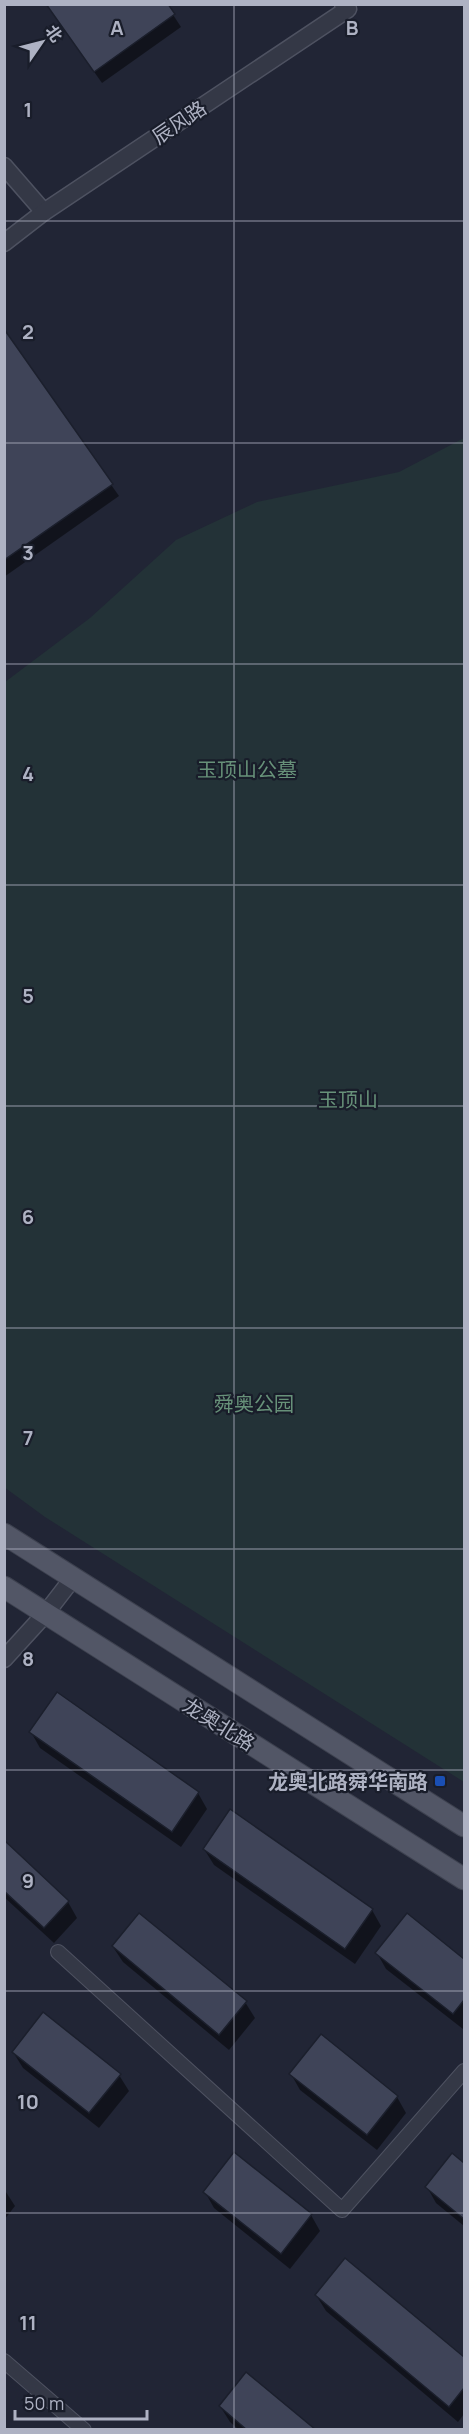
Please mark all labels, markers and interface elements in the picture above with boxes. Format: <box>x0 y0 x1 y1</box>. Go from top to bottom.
north arrow <box>12 12 72 72</box>
text: A <box>110 14 124 41</box>
text: B <box>346 14 359 41</box>
text: 北 <box>41 21 68 46</box>
street label: 辰风路 <box>147 94 211 150</box>
text: 1 <box>24 96 32 123</box>
text: 2 <box>22 318 34 345</box>
text: 3 <box>22 539 34 566</box>
park label: 玉顶山公墓 <box>197 756 297 783</box>
text: 4 <box>22 760 34 787</box>
text: 5 <box>22 982 34 1009</box>
park label: 玉顶山 <box>318 1086 378 1113</box>
text: 6 <box>22 1203 34 1230</box>
park label: 舜奥公园 <box>214 1390 294 1417</box>
text: 7 <box>23 1424 33 1451</box>
text: 8 <box>22 1645 34 1672</box>
street label: 龙奥北路 <box>178 1691 260 1757</box>
place label: 龙奥北路舜华南路 <box>268 1768 428 1795</box>
marker: 龙奥北路舜华南路 <box>433 1774 447 1788</box>
text: 9 <box>22 1867 34 1894</box>
text: 10 <box>17 2088 39 2115</box>
text: 11 <box>19 2309 37 2336</box>
scale bar <box>15 2383 147 2421</box>
text: 50 m <box>24 2391 64 2415</box>

